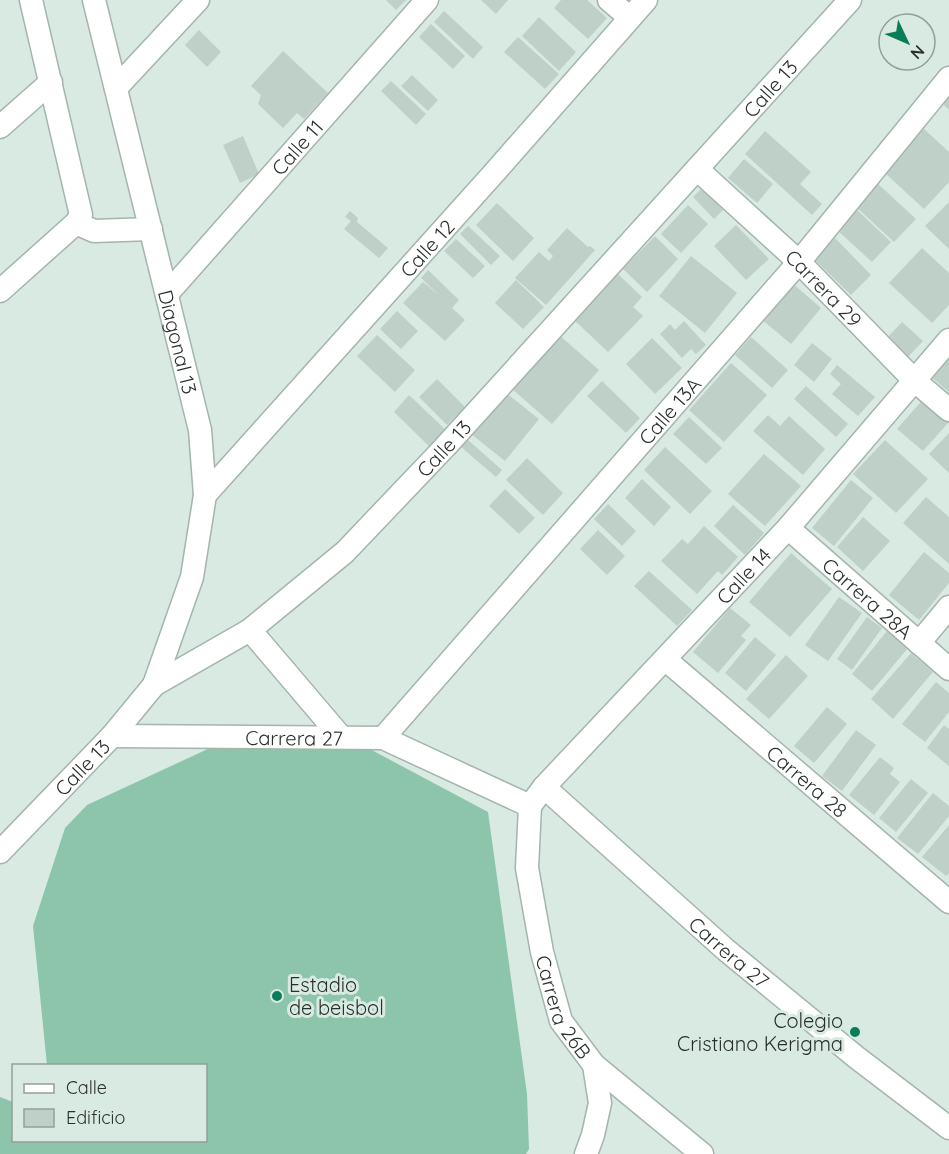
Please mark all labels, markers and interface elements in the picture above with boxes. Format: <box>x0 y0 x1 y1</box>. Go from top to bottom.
north arrow <box>877 12 937 72</box>
text: N <box>907 41 929 64</box>
street label: Calle 13 <box>738 54 802 122</box>
street label: Calle 11 <box>266 114 328 180</box>
street label: Calle 12 <box>394 214 459 282</box>
street label: Carrera 29 <box>781 244 868 332</box>
street label: Diagonal 13 <box>153 287 203 397</box>
street label: Calle 13A <box>633 371 706 449</box>
street label: Calle 13 <box>411 414 476 482</box>
street label: Calle 14 <box>710 542 776 609</box>
street label: Carrera 28A <box>818 552 918 644</box>
street label: Carrera 27 <box>245 724 343 750</box>
street label: Calle 13 <box>49 734 115 801</box>
street label: Carrera 28 <box>762 739 853 822</box>
street label: Carrera 27 <box>684 911 774 993</box>
street label: Carrera 26B <box>531 952 597 1063</box>
place label: Estadio de beisbol <box>289 972 384 1020</box>
marker: Estadio de beisbol <box>270 989 284 1003</box>
place label: Colegio Cristiano Kerigma <box>677 1008 843 1056</box>
marker: Colegio Cristiano Kerigma <box>848 1025 862 1039</box>
legend <box>12 1064 207 1142</box>
text: Calle <box>66 1076 107 1099</box>
text: Edificio <box>66 1106 125 1129</box>

